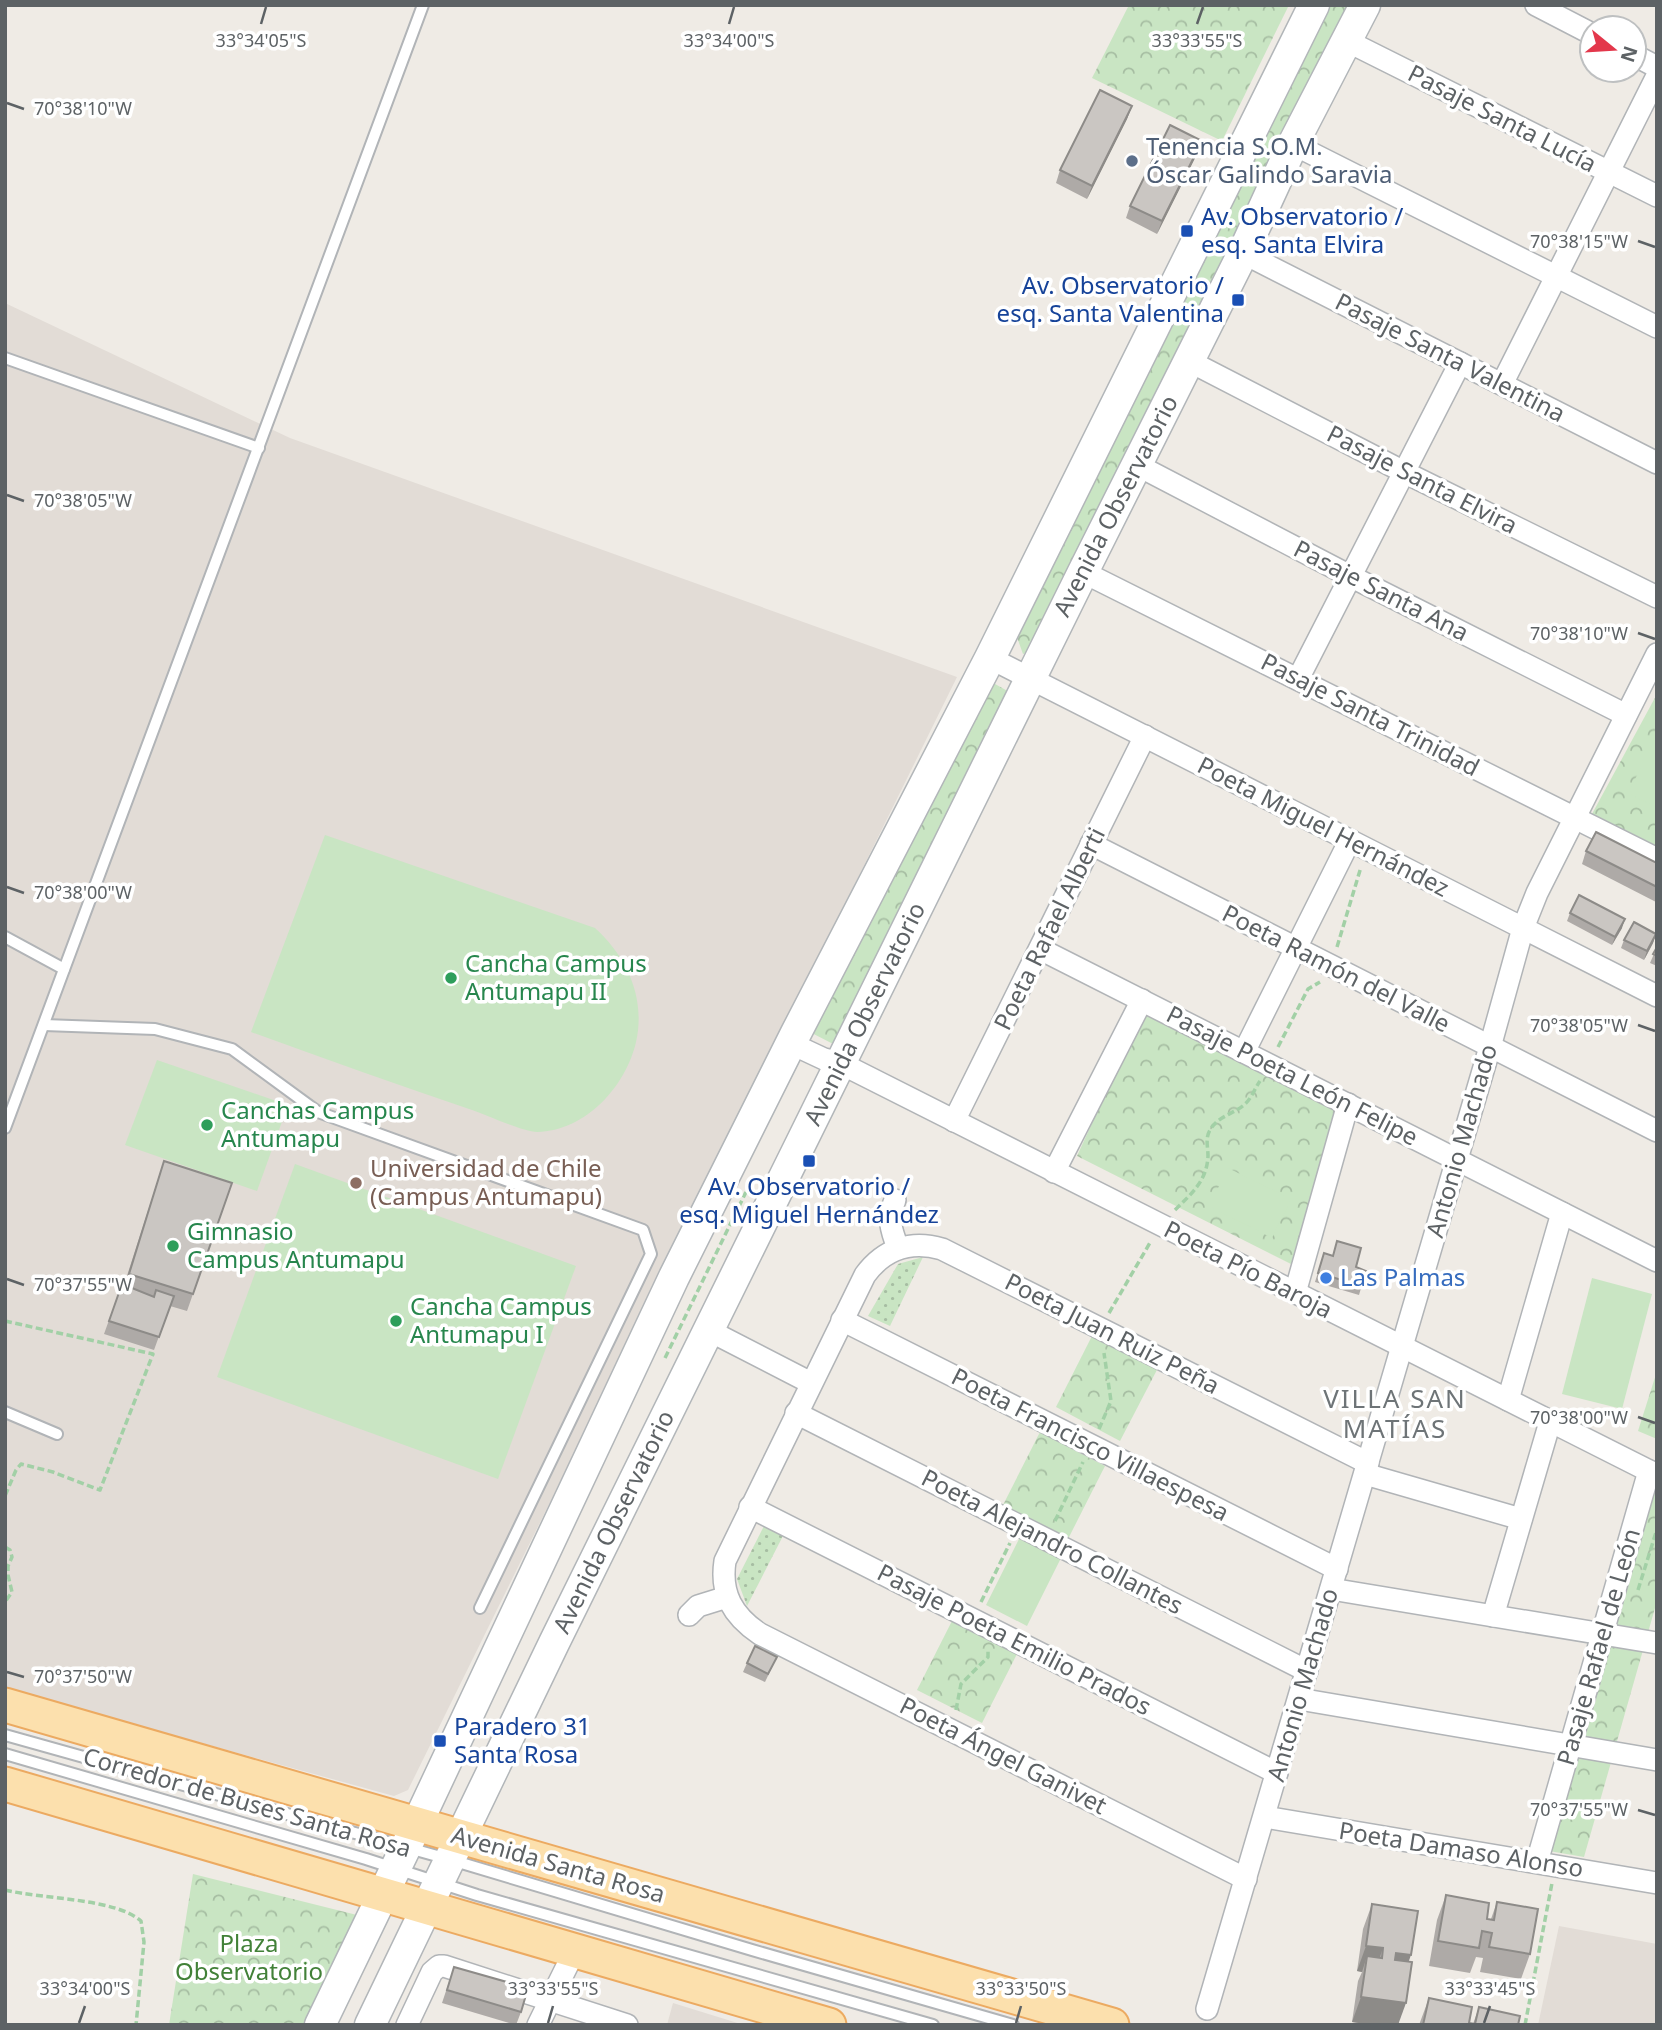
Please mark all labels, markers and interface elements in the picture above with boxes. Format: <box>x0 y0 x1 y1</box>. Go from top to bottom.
north arrow <box>1578 14 1648 84</box>
text: 33°34'05"S <box>216 28 306 52</box>
text: 33°34'00"S <box>684 28 774 52</box>
text: 33°33'55"S <box>1152 28 1242 52</box>
text: N <box>1614 43 1644 66</box>
street label: Pasaje Santa Lucía <box>1403 56 1603 179</box>
text: 70°38'10"W <box>34 96 132 120</box>
place label: Tenencia S.O.M. Óscar Galindo Saravia <box>1146 129 1392 190</box>
marker: Tenencia S.O.M. Óscar Galindo Saravia <box>1124 153 1140 169</box>
place label: Av. Observatorio / esq. Santa Elvira <box>1201 199 1403 260</box>
marker: Av. Observatorio / esq. Santa Elvira <box>1179 223 1195 239</box>
text: 70°38'15"W <box>1530 229 1628 253</box>
place label: Av. Observatorio / esq. Santa Valentina <box>997 268 1224 329</box>
street label: Pasaje Santa Valentina <box>1330 284 1571 429</box>
marker: Av. Observatorio / esq. Santa Valentina <box>1230 292 1246 308</box>
street label: Avenida Observatorio <box>1044 389 1185 622</box>
street label: Pasaje Santa Elvira <box>1322 416 1524 541</box>
text: 70°38'05"W <box>34 488 132 512</box>
street label: Pasaje Santa Ana <box>1288 531 1475 648</box>
text: 70°38'10"W <box>1530 621 1628 645</box>
street label: Pasaje Santa Trinidad <box>1256 644 1486 783</box>
street label: Poeta Miguel Hernández <box>1192 748 1455 904</box>
street label: Poeta Rafael Alberti <box>985 822 1112 1035</box>
text: 70°38'00"W <box>34 880 132 904</box>
street label: Avenida Observatorio <box>795 896 932 1130</box>
street label: Poeta Ramón del Valle <box>1217 896 1456 1039</box>
place label: Cancha Campus Antumapu II <box>465 946 647 1007</box>
marker: Cancha Campus Antumapu II <box>443 970 459 986</box>
street label: Pasaje Poeta León Felipe <box>1161 997 1424 1153</box>
text: 70°38'05"W <box>1530 1013 1628 1037</box>
street label: Antonio Machado <box>1417 1040 1504 1241</box>
place label: Canchas Campus Antumapu <box>221 1093 414 1154</box>
marker: Canchas Campus Antumapu <box>199 1117 215 1133</box>
place label: Universidad de Chile (Campus Antumapu) <box>370 1151 602 1212</box>
marker: Av. Observatorio / esq. Miguel Hernández <box>801 1153 817 1169</box>
place label: Av. Observatorio / esq. Miguel Hernández <box>679 1169 939 1230</box>
marker: Universidad de Chile (Campus Antumapu) <box>348 1175 364 1191</box>
street label: Poeta Pío Baroja <box>1159 1212 1339 1325</box>
place label: Gimnasio Campus Antumapu <box>187 1214 405 1275</box>
marker: Gimnasio Campus Antumapu <box>165 1238 181 1254</box>
place label: Las Palmas <box>1340 1260 1465 1293</box>
street label: Poeta Juan Ruiz Peña <box>1000 1264 1226 1401</box>
marker: Las Palmas <box>1318 1270 1334 1286</box>
text: 70°37'55"W <box>34 1272 132 1296</box>
place label: Cancha Campus Antumapu I <box>410 1289 592 1350</box>
marker: Cancha Campus Antumapu I <box>388 1313 404 1329</box>
street label: Poeta Francisco Villaespesa <box>946 1359 1235 1528</box>
district label: VILLA SAN MATÍAS <box>1323 1380 1467 1446</box>
street label: Avenida Observatorio <box>544 1404 681 1638</box>
text: 70°38'00"W <box>1530 1405 1628 1429</box>
street label: Poeta Alejandro Collantes <box>916 1460 1189 1621</box>
street label: Pasaje Rafael de León <box>1548 1524 1647 1769</box>
street label: Pasaje Poeta Emilio Prados <box>872 1555 1157 1722</box>
street label: Antonio Machado <box>1258 1584 1345 1785</box>
text: 70°37'50"W <box>34 1664 132 1688</box>
street label: Poeta Ángel Ganivet <box>895 1688 1113 1821</box>
place label: Paradero 31 Santa Rosa <box>454 1709 591 1770</box>
marker: Paradero 31 Santa Rosa <box>432 1733 448 1749</box>
street label: Corredor de Buses Santa Rosa <box>79 1739 415 1864</box>
text: 70°37'55"W <box>1530 1797 1628 1821</box>
street label: Poeta Damaso Alonso <box>1337 1813 1586 1884</box>
street label: Avenida Santa Rosa <box>448 1817 669 1910</box>
park label: Plaza Observatorio <box>175 1926 323 1987</box>
text: 33°34'00"S <box>40 1976 130 2000</box>
text: 33°33'55"S <box>508 1976 598 2000</box>
text: 33°33'50"S <box>976 1976 1066 2000</box>
text: 33°33'45"S <box>1445 1976 1535 2000</box>

